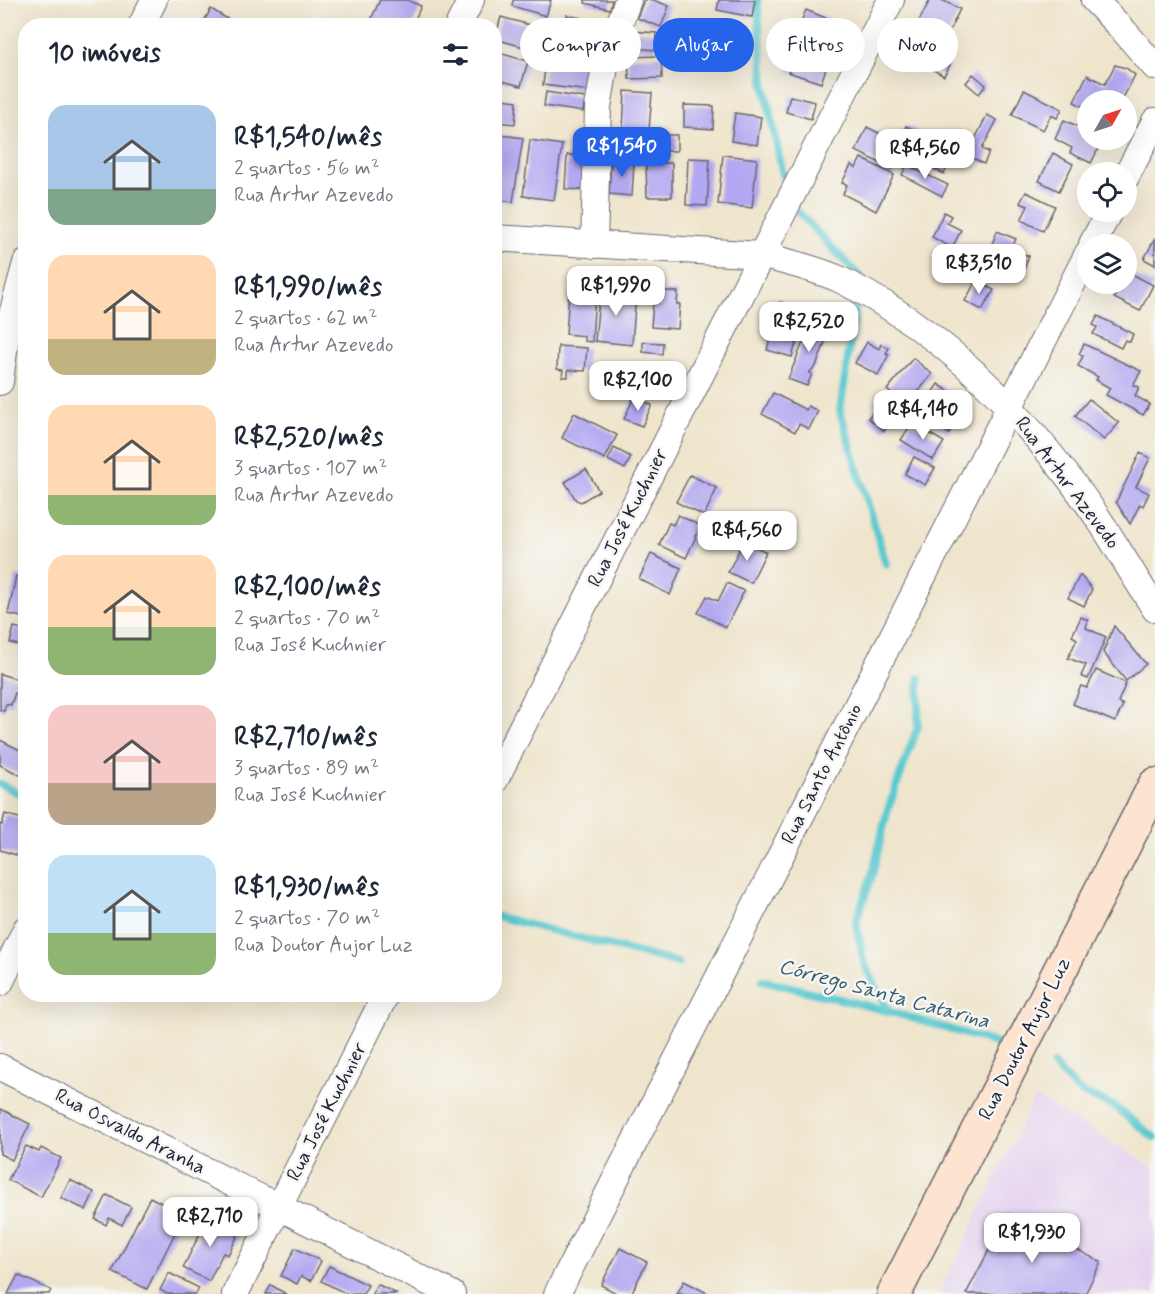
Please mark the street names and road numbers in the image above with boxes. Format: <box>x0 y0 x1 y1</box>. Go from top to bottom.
street label: Rua Artur Azevedo <box>1008 411 1126 555</box>
street label: Rua José Kuchnier <box>581 443 675 592</box>
street label: Rua Santo Antônio <box>775 699 869 849</box>
street label: Rua Doutor Aujor Luz <box>972 953 1078 1125</box>
street label: Rua José Kuchnier <box>280 1037 374 1186</box>
street label: Rua Osvaldo Aranha <box>50 1082 210 1182</box>

